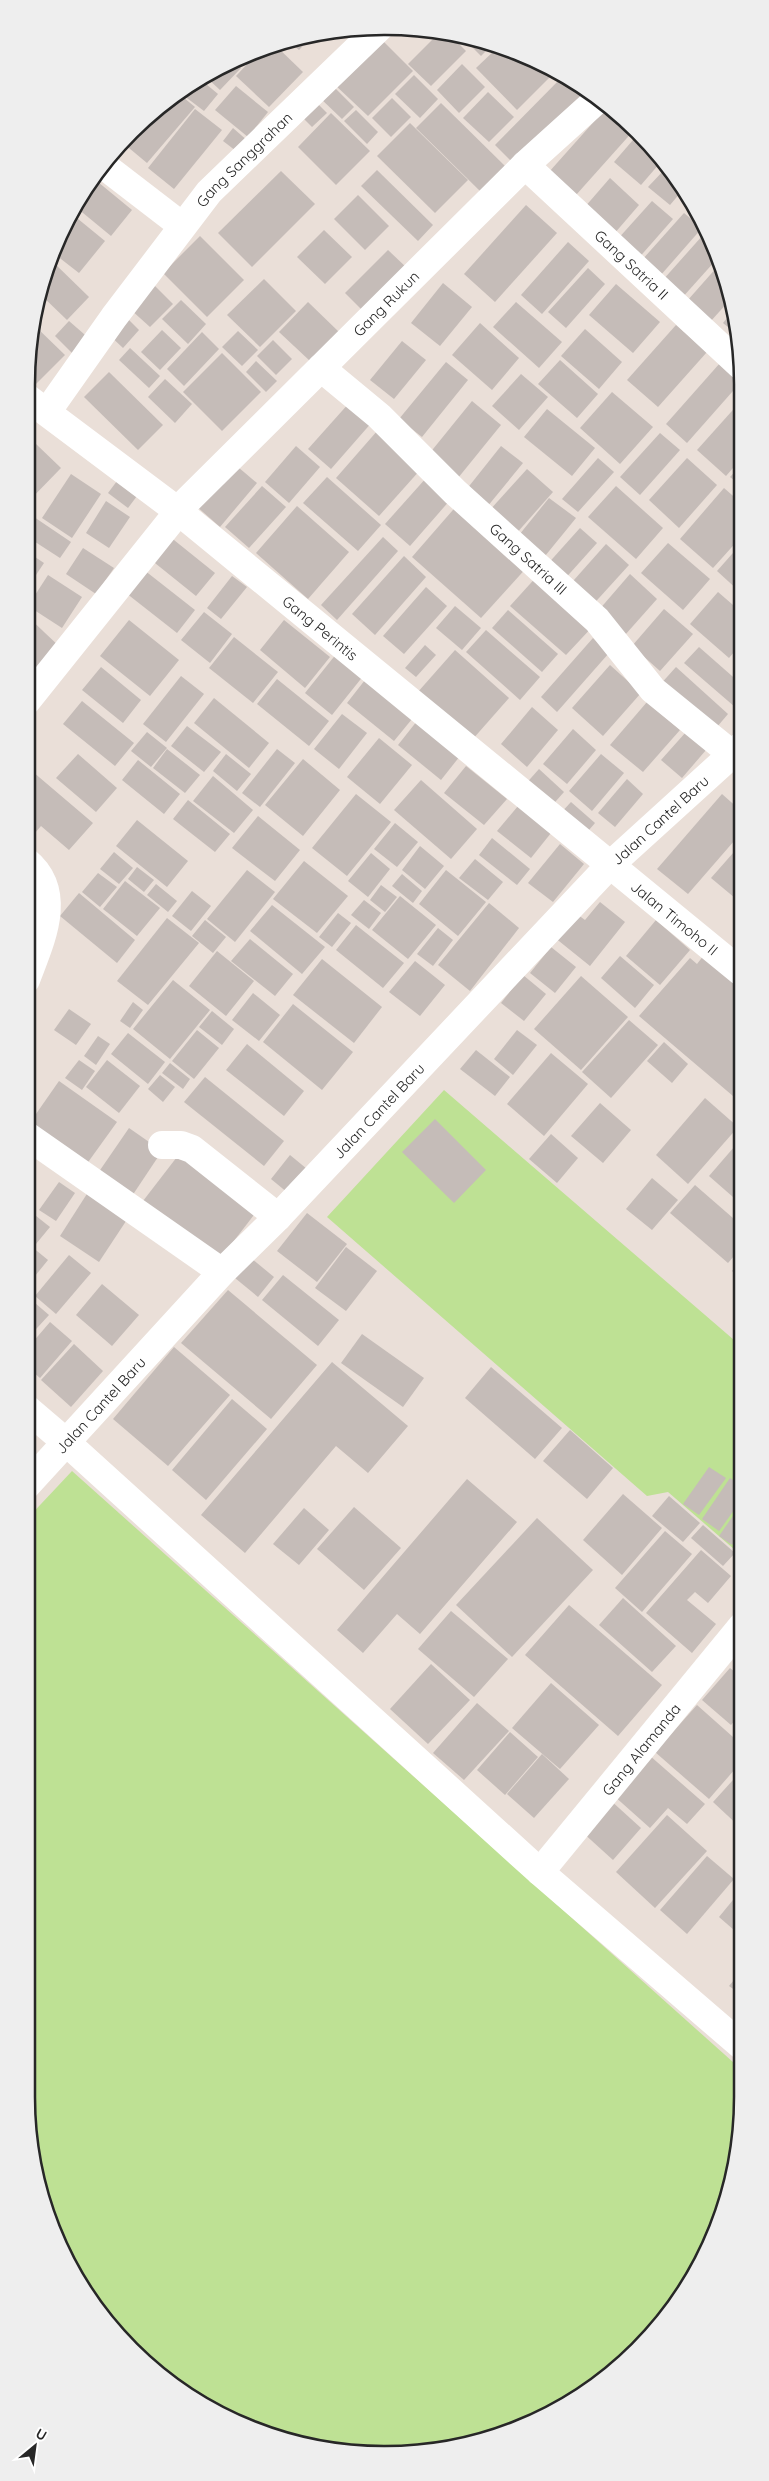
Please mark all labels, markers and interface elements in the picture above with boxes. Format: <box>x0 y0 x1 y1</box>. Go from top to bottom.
street label: Gang Sanggrahan <box>192 108 296 211</box>
street label: Gang Satria II <box>591 225 673 303</box>
street label: Gang Rukun <box>349 266 423 340</box>
street label: Gang Satria III <box>486 519 571 598</box>
street label: Gang Perintis <box>279 591 362 664</box>
street label: Jalan Cantel Baru <box>607 771 713 869</box>
street label: Jalan Timoho II <box>627 876 722 959</box>
street label: Jalan Cantel Baru <box>329 1059 428 1162</box>
street label: Jalan Cantel Baru <box>51 1352 149 1457</box>
street label: Gang Alamanda <box>597 1699 684 1799</box>
north arrow <box>10 2421 60 2471</box>
text: U <box>33 2424 50 2445</box>

